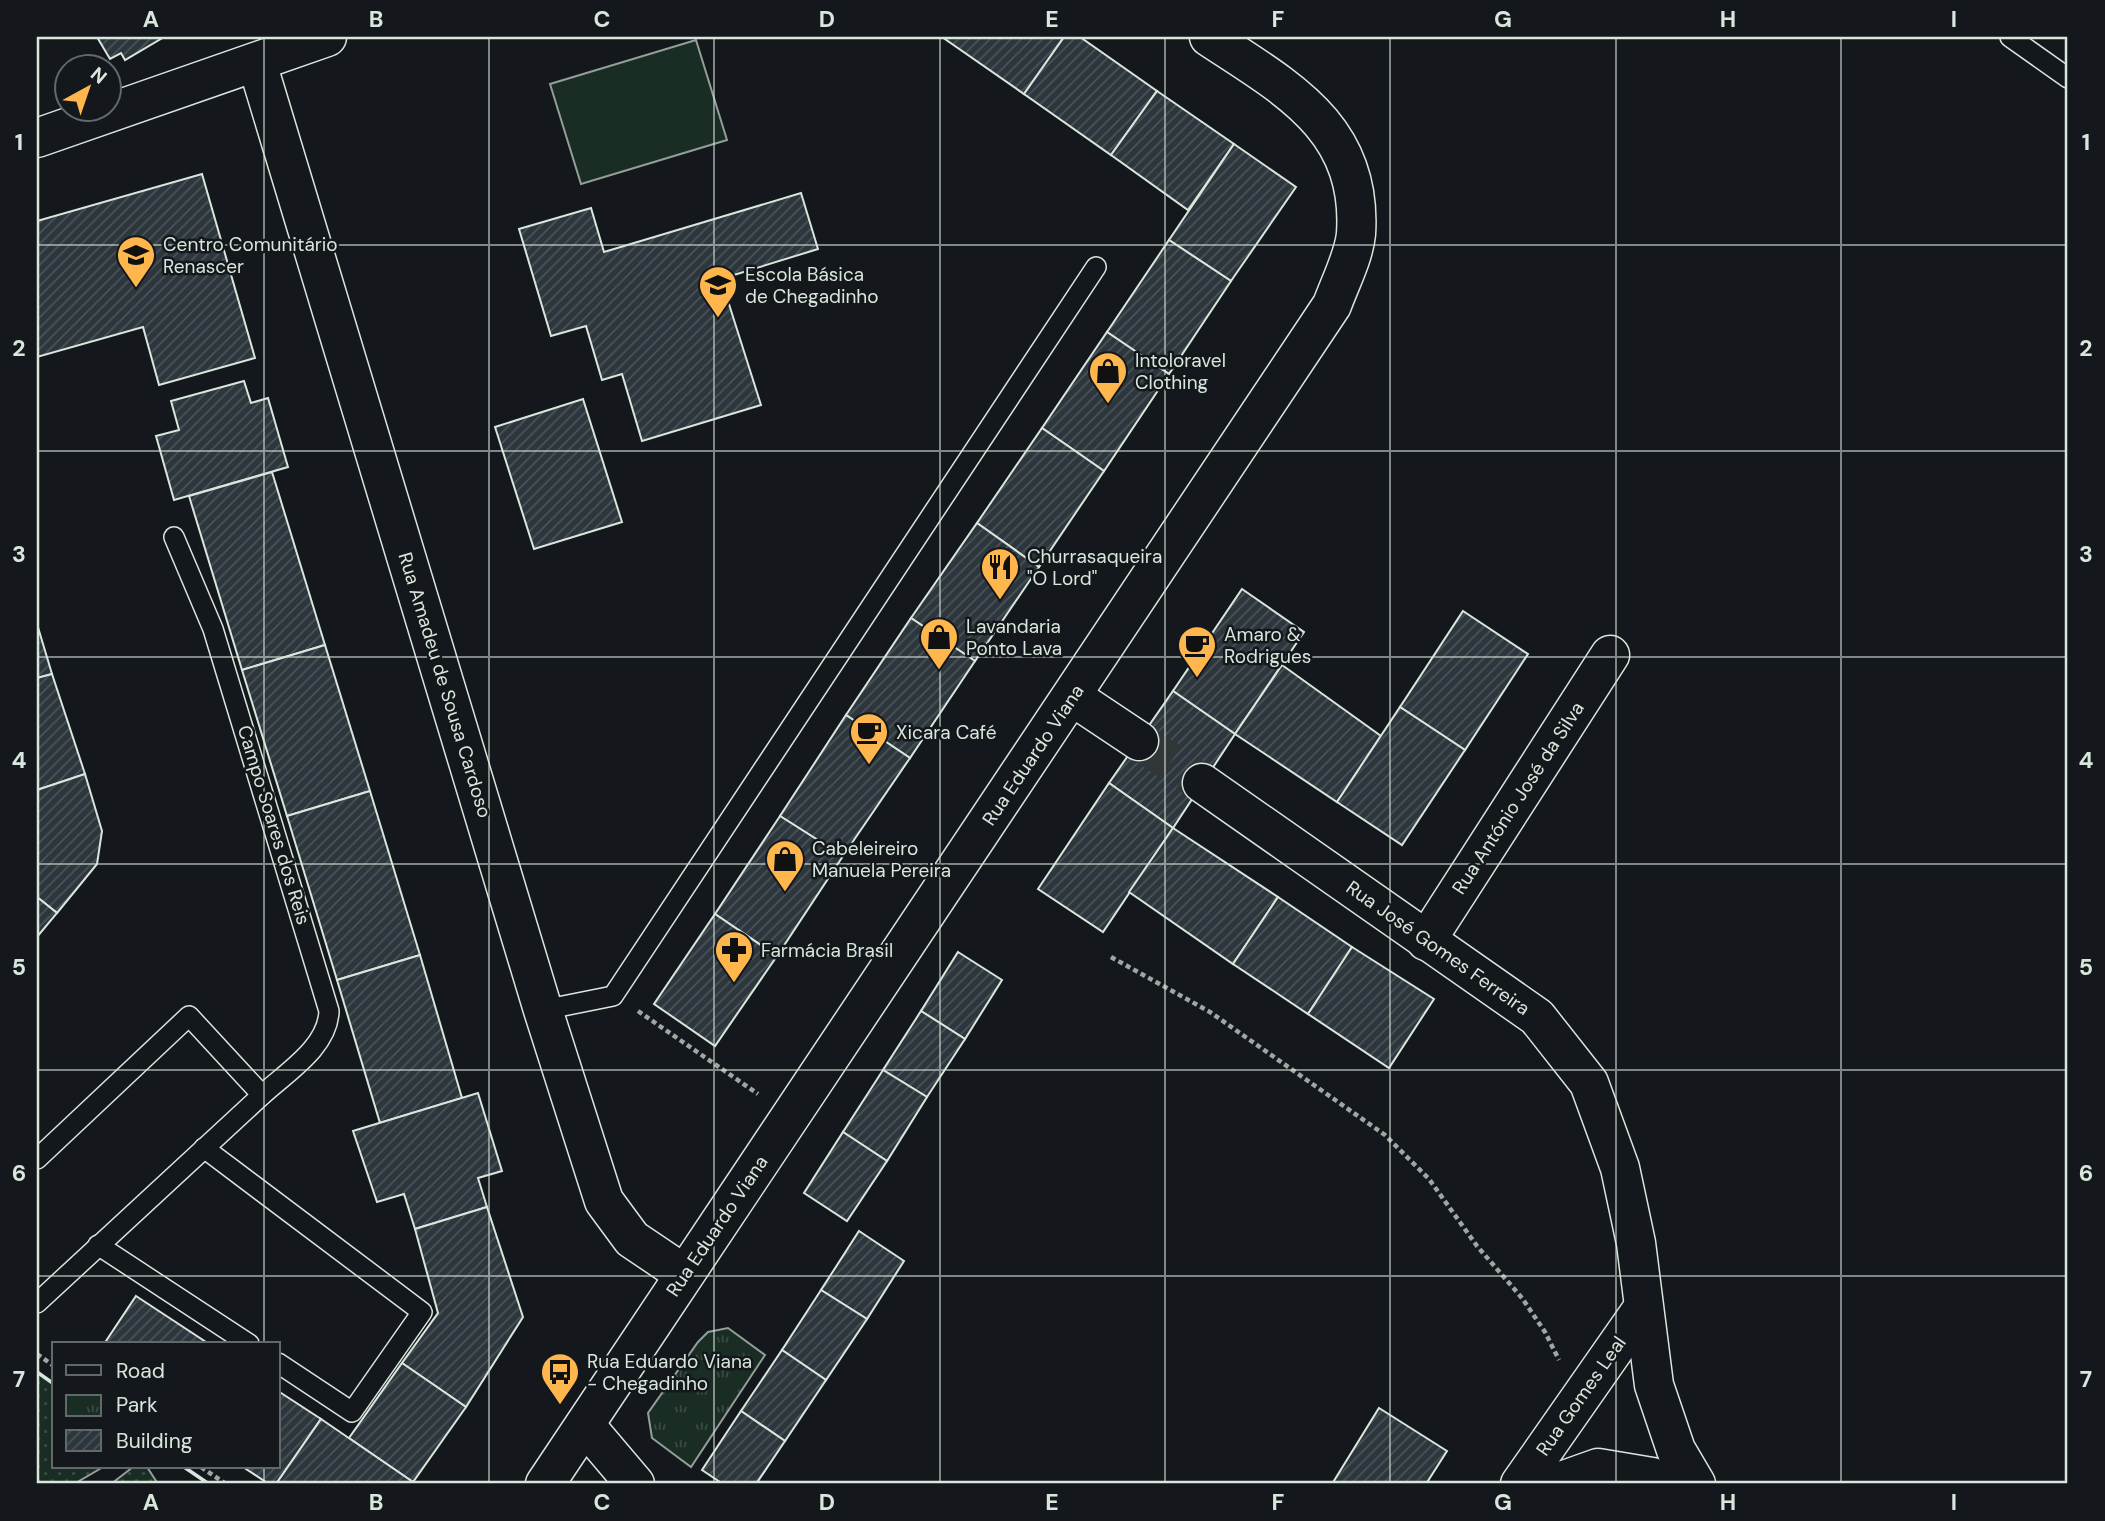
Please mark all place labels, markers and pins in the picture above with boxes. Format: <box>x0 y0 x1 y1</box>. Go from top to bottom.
place label: Centro Comunitário Renascer <box>163 232 338 279</box>
school or university icon: Centro Comunitário Renascer <box>115 234 157 289</box>
place label: Escola Básica de Chegadinho <box>745 262 879 309</box>
school or university icon: Escola Básica de Chegadinho <box>697 264 739 319</box>
place label: Intoloravel Clothing <box>1135 348 1226 395</box>
shop icon: Intoloravel Clothing <box>1087 350 1129 405</box>
place label: Churrasaqueira "O Lord" <box>1027 544 1162 591</box>
restaurant icon: Churrasaqueira "O Lord" <box>979 546 1021 601</box>
place label: Lavandaria Ponto Lava <box>966 614 1062 661</box>
shop icon: Lavandaria Ponto Lava <box>918 616 960 671</box>
place label: Amaro & Rodrigues <box>1224 622 1311 669</box>
cafe icon: Amaro & Rodrigues <box>1176 624 1218 679</box>
cafe icon: Xicara Café <box>848 711 890 766</box>
place label: Xicara Café <box>896 720 996 745</box>
place label: Cabeleireiro Manuela Pereira <box>812 836 951 883</box>
shop icon: Cabeleireiro Manuela Pereira <box>764 838 806 893</box>
pharmacy icon: Farmácia Brasil <box>713 929 755 984</box>
place label: Farmácia Brasil <box>761 938 893 963</box>
place label: Rua Eduardo Viana - Chegadinho <box>587 1349 752 1396</box>
bus stop icon: Rua Eduardo Viana - Chegadinho <box>539 1351 581 1406</box>

